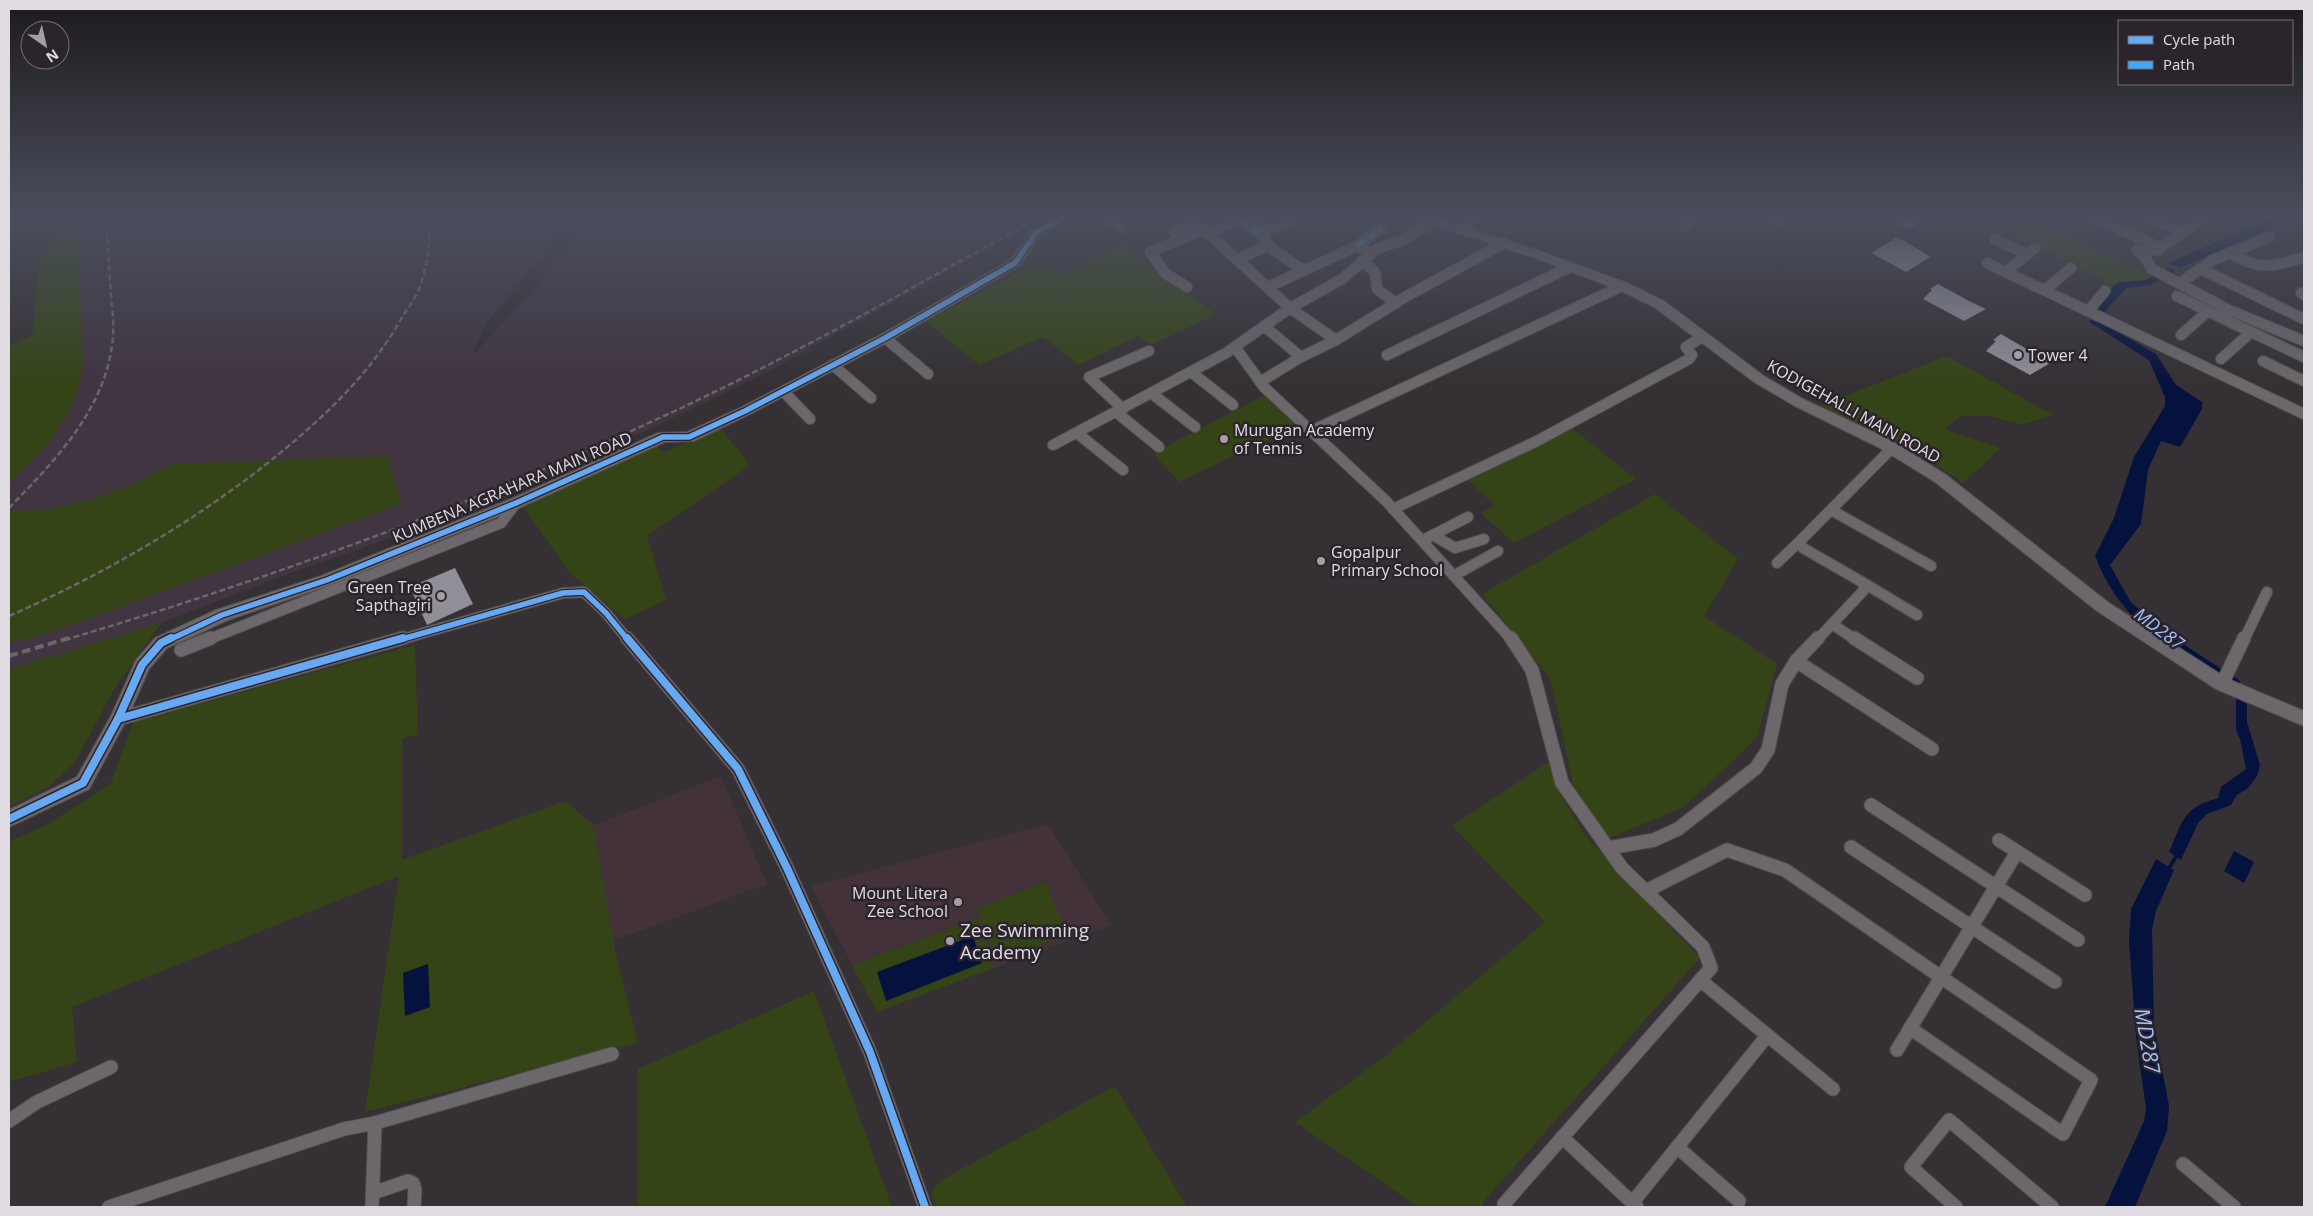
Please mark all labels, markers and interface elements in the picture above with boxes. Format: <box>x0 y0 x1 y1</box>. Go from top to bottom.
north arrow <box>20 20 70 70</box>
legend <box>2118 20 2293 85</box>
text: Cycle path <box>2163 29 2235 49</box>
text: N <box>43 45 63 67</box>
text: Path <box>2163 54 2195 74</box>
place label: Tower 4 <box>2028 344 2088 366</box>
marker: Tower 4 <box>2012 349 2024 361</box>
street label: KODIGEHALLI MAIN ROAD <box>1763 354 1945 468</box>
place label: Murugan Academy of Tennis <box>1234 419 1375 459</box>
street label: KUMBENA AGRAHARA MAIN ROAD <box>389 426 635 548</box>
marker: Murugan Academy of Tennis <box>1218 433 1230 445</box>
place label: Gopalpur Primary School <box>1331 541 1443 581</box>
marker: Gopalpur Primary School <box>1315 555 1327 567</box>
place label: Green Tree Sapthagiri <box>348 576 431 616</box>
marker: Green Tree Sapthagiri <box>435 590 447 602</box>
water label: MD287 <box>2130 602 2190 656</box>
place label: Mount Litera Zee School <box>852 882 948 922</box>
marker: Mount Litera Zee School <box>952 896 964 908</box>
place label: Zee Swimming Academy <box>960 917 1089 965</box>
marker: Zee Swimming Academy <box>944 935 956 947</box>
water label: MD287 <box>2128 1006 2168 1076</box>

